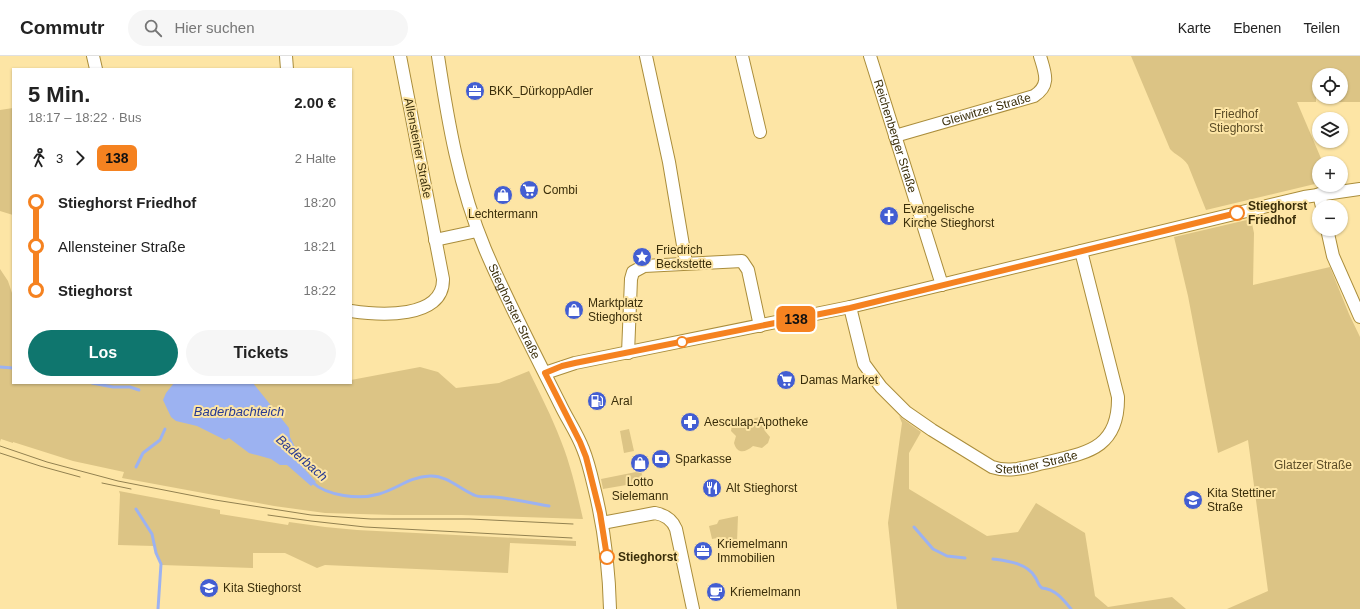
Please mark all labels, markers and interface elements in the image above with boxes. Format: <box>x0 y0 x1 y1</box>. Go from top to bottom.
search box <box>128 10 408 46</box>
text: Commutr <box>20 17 104 38</box>
icon: search <box>142 17 164 39</box>
text: Hier suchen <box>174 19 255 36</box>
text: Karte <box>1178 20 1211 36</box>
text: Ebenen <box>1233 20 1281 36</box>
text: Teilen <box>1303 20 1340 36</box>
map controls <box>1312 68 1348 236</box>
button: locate <box>1312 68 1348 104</box>
street label: Reichenberger Straße <box>871 78 920 195</box>
office icon: BKK_DürkoppAdler <box>464 80 486 102</box>
text: 5 Min. <box>28 82 90 107</box>
place label: BKK_DürkoppAdler <box>489 84 593 98</box>
street label: Gleiwitzer Straße <box>940 90 1033 129</box>
text: 2.00 € <box>294 94 336 111</box>
street label: Allensteiner Straße <box>401 97 435 200</box>
park label: Friedhof Stieghorst <box>1209 107 1264 135</box>
text: 18:17 – 18:22 · Bus <box>28 110 141 125</box>
button: layers <box>1312 112 1348 148</box>
icon: walk <box>28 147 50 169</box>
icon: forward <box>69 147 91 169</box>
text: 138 <box>105 150 129 166</box>
text: 3 <box>56 151 63 166</box>
text: 2 Halte <box>295 151 336 166</box>
button: + <box>1312 156 1348 192</box>
supermarket icon: Combi <box>518 179 540 201</box>
place label: Combi <box>543 183 578 197</box>
shop icon: Lechtermann <box>492 184 514 206</box>
text: Stieghorst Friedhof <box>58 194 196 211</box>
text: 18:20 <box>303 195 336 210</box>
place label: Stieghorst Friedhof <box>1248 199 1307 227</box>
button: − <box>1312 200 1348 236</box>
place label: Evangelische Kirche Stieghorst <box>903 202 995 230</box>
church icon: Evangelische Kirche Stieghorst <box>878 205 900 227</box>
marker: Stieghorst Friedhof <box>1229 205 1245 221</box>
place label: Lechtermann <box>468 207 538 221</box>
text: Allensteiner Straße <box>58 238 186 255</box>
text: 18:21 <box>303 239 336 254</box>
place label: Friedrich Beckstette <box>656 243 712 271</box>
place icon: Friedrich Beckstette <box>631 246 653 268</box>
street label: Stieghorster Straße <box>485 261 543 362</box>
text: Stieghorst <box>58 282 132 299</box>
text: 18:22 <box>303 283 336 298</box>
place label: Marktplatz Stieghorst <box>588 296 643 324</box>
shop icon: Marktplatz Stieghorst <box>563 299 585 321</box>
line badge: 138 <box>773 306 819 332</box>
text: 138 <box>784 311 808 327</box>
button: Los <box>28 330 178 376</box>
button: Tickets <box>186 330 336 376</box>
unlabelled marker <box>676 336 688 348</box>
supermarket icon: Damas Market <box>775 369 797 391</box>
place label: Damas Market <box>800 373 879 387</box>
fuel station icon: Aral <box>586 390 608 412</box>
place label: Aral <box>611 394 632 408</box>
water label: Baderbachteich <box>194 404 284 419</box>
pharmacy icon: Aesculap-Apotheke <box>679 411 701 433</box>
place label: Aesculap-Apotheke <box>704 415 808 429</box>
water label: Baderbach <box>273 432 331 484</box>
bank icon: Sparkasse <box>650 448 672 470</box>
street label: Stettiner Straße <box>994 448 1080 477</box>
shop icon: Lotto Sielemann <box>629 452 651 474</box>
place label: Sparkasse <box>675 452 732 466</box>
park label: Glatzer Straße <box>1274 458 1352 472</box>
place label: Lotto Sielemann <box>612 475 668 503</box>
restaurant icon: Alt Stieghorst <box>701 477 723 499</box>
place label: Alt Stieghorst <box>726 481 798 495</box>
place label: Kita Stettiner Straße <box>1207 486 1276 514</box>
school or university icon: Kita Stettiner Straße <box>1182 489 1204 511</box>
place label: Kriemelmann Immobilien <box>717 537 788 565</box>
office icon: Kriemelmann Immobilien <box>692 540 714 562</box>
marker: Stieghorst <box>599 549 615 565</box>
place label: Stieghorst <box>618 550 677 564</box>
school or university icon: Kita Stieghorst <box>198 577 220 599</box>
place label: Kita Stieghorst <box>223 581 302 595</box>
cafe icon: Kriemelmann <box>705 581 727 603</box>
place label: Kriemelmann <box>730 585 801 599</box>

